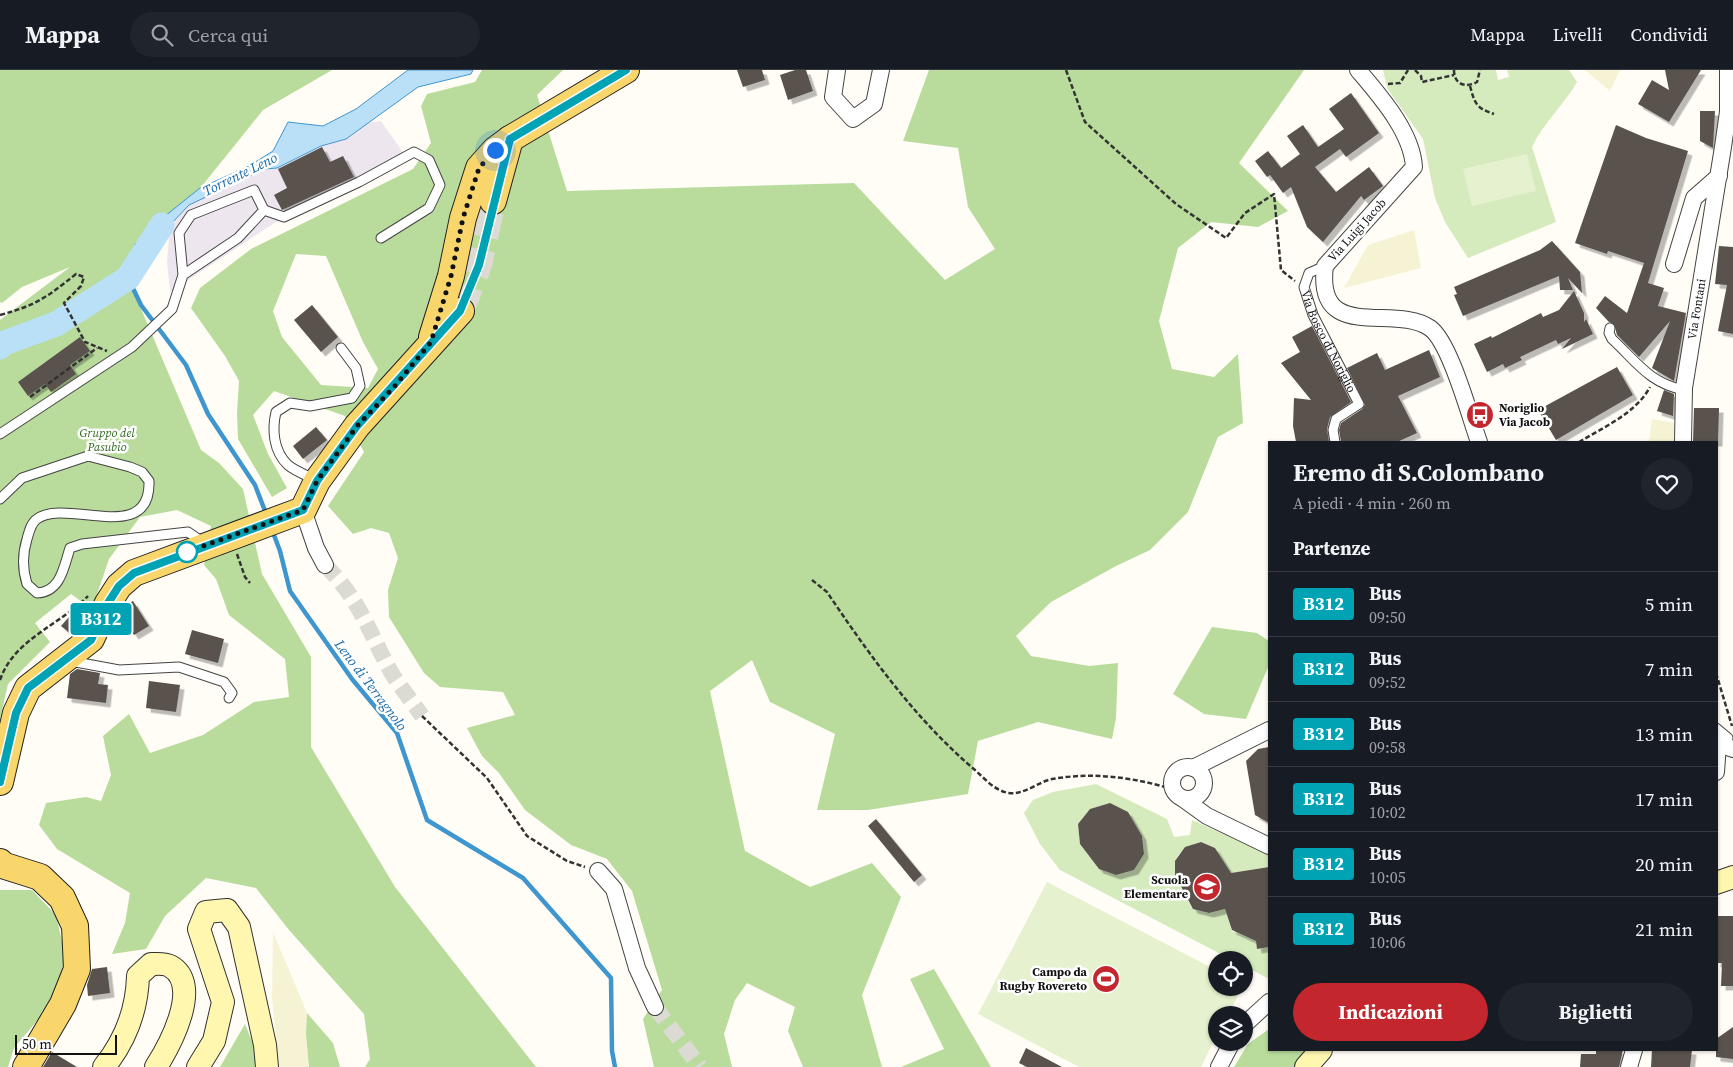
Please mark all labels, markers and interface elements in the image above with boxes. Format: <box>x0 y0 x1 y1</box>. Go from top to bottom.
search box <box>130 12 480 57</box>
text: Mappa <box>25 18 100 51</box>
icon: search <box>148 21 176 49</box>
text: Cerca qui <box>188 22 268 48</box>
text: Mappa <box>1470 22 1525 47</box>
text: Livelli <box>1553 22 1603 47</box>
text: Condividi <box>1631 22 1708 47</box>
your location <box>483 138 508 163</box>
water label: Torrente Leno <box>199 147 281 201</box>
street label: Via Luigi Jacob <box>1324 195 1390 265</box>
street label: Via Fontani <box>1684 277 1710 341</box>
street label: Via Bosco di Noriglio <box>1298 288 1360 396</box>
bus stop icon: Noriglio Via Jacob <box>1465 400 1495 430</box>
place label: Noriglio Via Jacob <box>1499 400 1550 430</box>
park label: Gruppo del Pasubio <box>80 425 135 455</box>
text: Eremo di S.Colombano <box>1293 456 1544 489</box>
button: heart <box>1641 458 1693 510</box>
text: A piedi · 4 min · 260 m <box>1293 492 1451 514</box>
text: Partenze <box>1293 535 1370 561</box>
unlabelled marker <box>176 541 198 563</box>
text: Bus <box>1369 580 1401 606</box>
text: B312 <box>1303 591 1344 616</box>
text: 5 min <box>1645 591 1693 617</box>
line badge: B312 <box>66 603 136 635</box>
text: B312 <box>81 606 122 631</box>
text: 09:50 <box>1369 606 1406 628</box>
water label: Leno di Terragnolo <box>329 634 412 735</box>
text: Bus <box>1369 645 1401 671</box>
text: B312 <box>1303 656 1344 681</box>
text: 7 min <box>1645 656 1693 682</box>
text: 09:52 <box>1369 671 1406 693</box>
text: Bus <box>1369 710 1401 736</box>
text: B312 <box>1303 721 1344 746</box>
text: 13 min <box>1635 721 1693 747</box>
text: 09:58 <box>1369 736 1406 758</box>
text: Bus <box>1369 775 1401 801</box>
text: B312 <box>1303 786 1344 811</box>
text: 17 min <box>1635 786 1693 812</box>
text: 10:02 <box>1369 801 1406 823</box>
text: Bus <box>1369 840 1401 866</box>
text: B312 <box>1303 851 1344 876</box>
text: 20 min <box>1635 851 1693 877</box>
text: 10:05 <box>1369 866 1406 888</box>
place label: Scuola Elementare <box>1124 872 1189 902</box>
school or university icon: Scuola Elementare <box>1192 872 1222 902</box>
text: Bus <box>1369 905 1401 931</box>
text: B312 <box>1303 916 1344 941</box>
text: 21 min <box>1635 916 1693 942</box>
text: 10:06 <box>1369 931 1406 953</box>
map controls <box>1208 951 1253 1051</box>
button: locate <box>1208 951 1253 996</box>
place label: Campo da Rugby Rovereto <box>1000 964 1088 994</box>
sports icon: Campo da Rugby Rovereto <box>1091 964 1121 994</box>
button: Indicazioni <box>1293 983 1488 1041</box>
button: Biglietti <box>1498 983 1693 1041</box>
button: layers <box>1208 1006 1253 1051</box>
scale bar <box>15 1032 118 1055</box>
text: 50 m <box>22 1034 52 1054</box>

